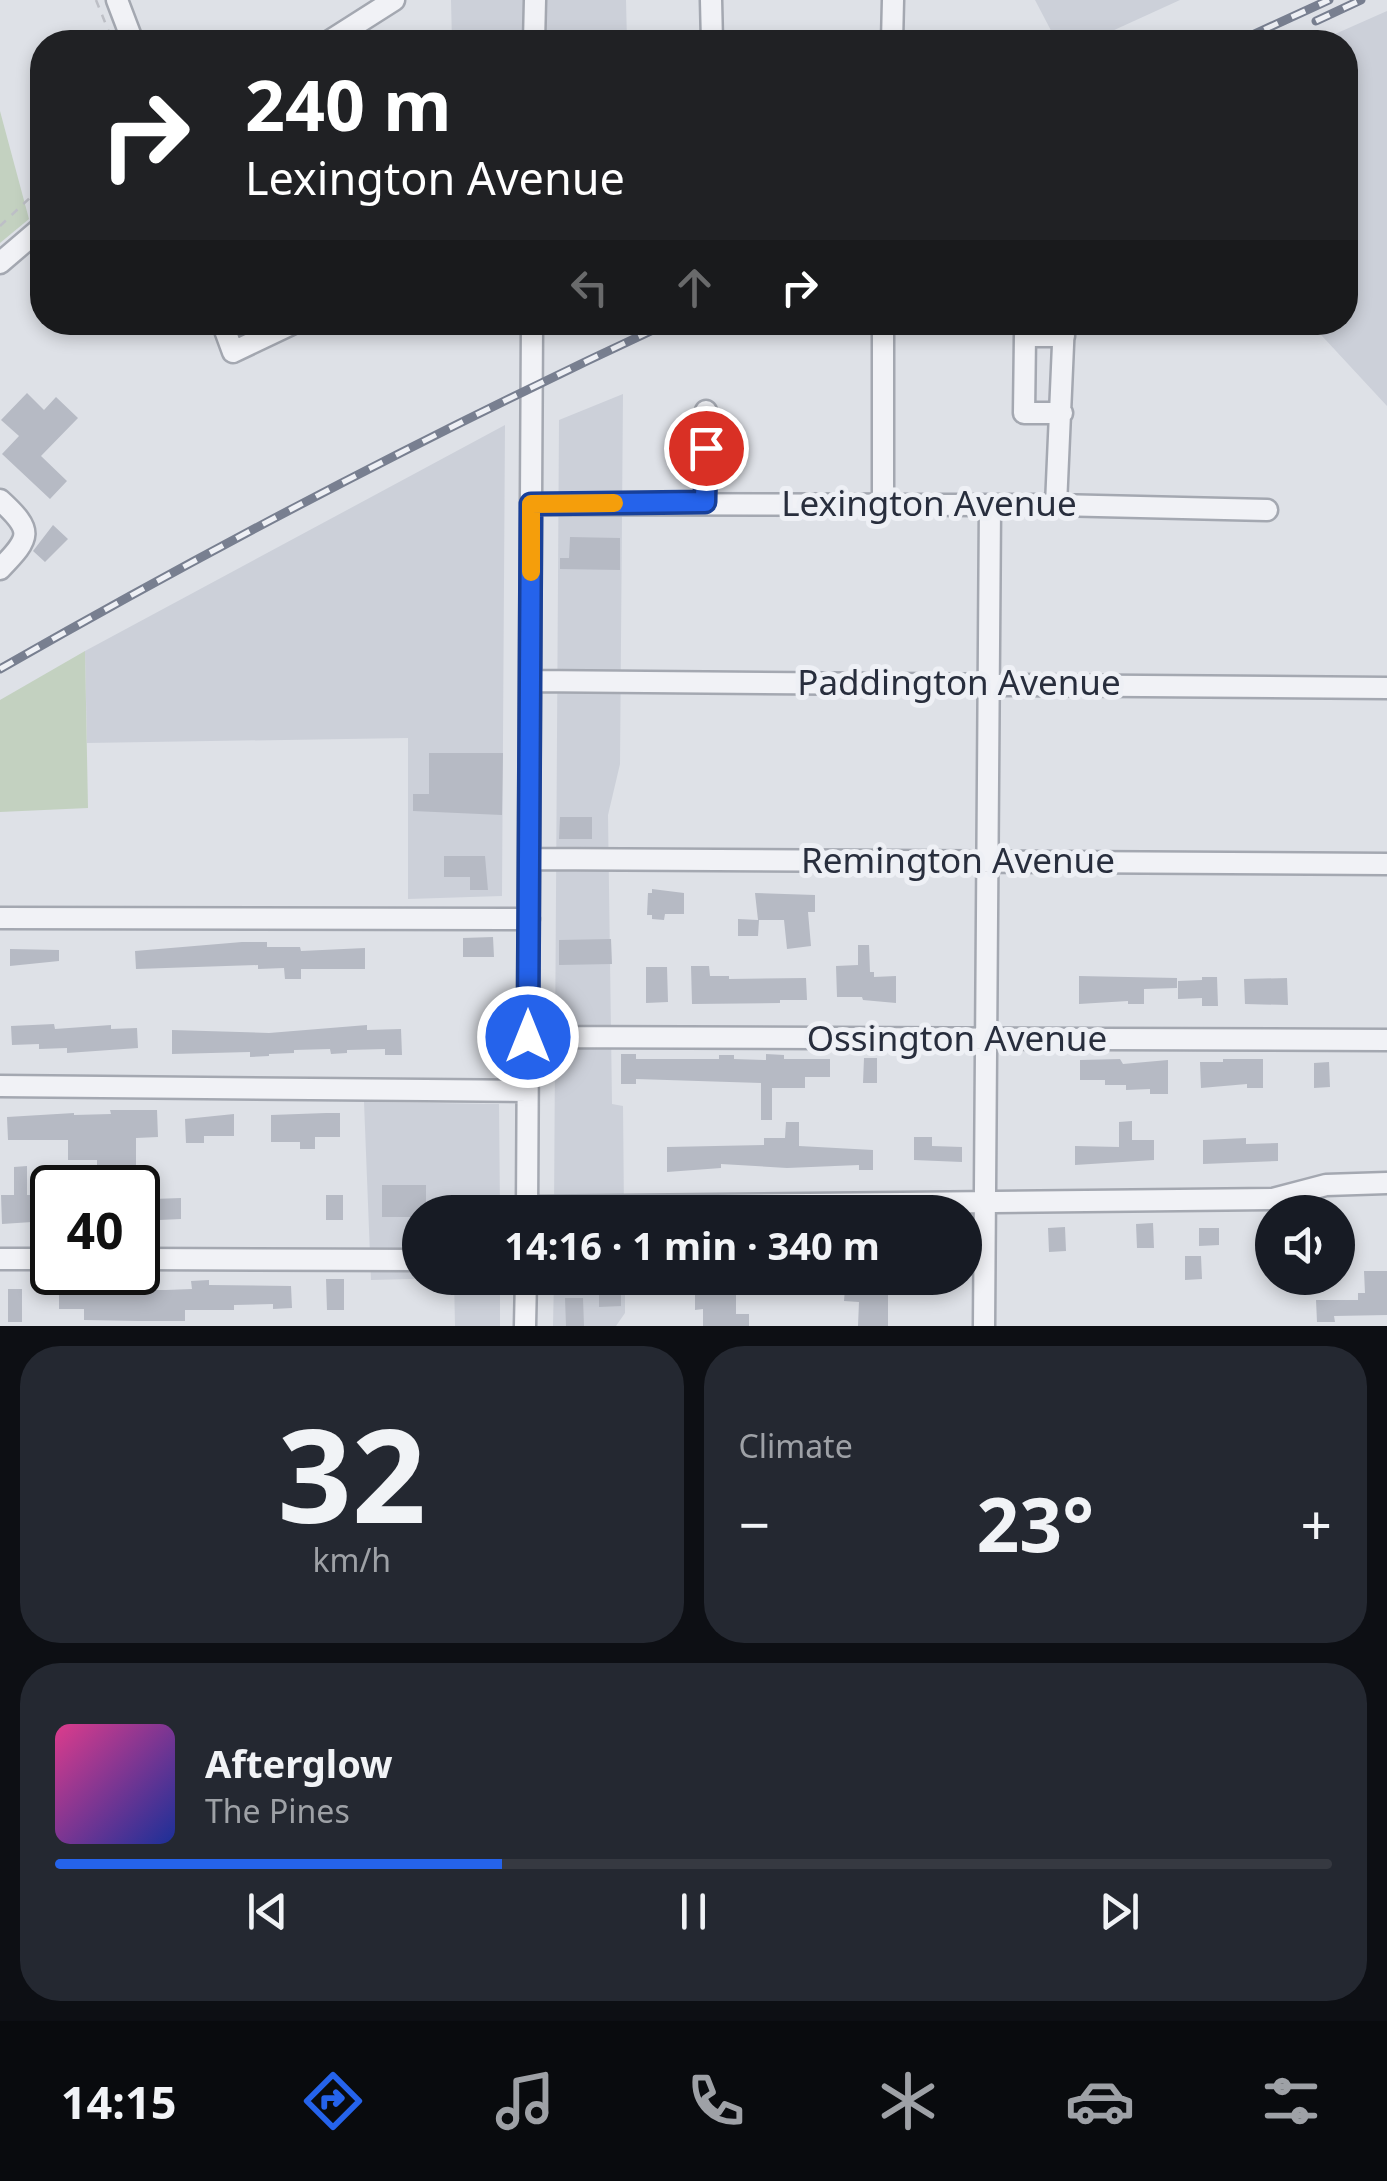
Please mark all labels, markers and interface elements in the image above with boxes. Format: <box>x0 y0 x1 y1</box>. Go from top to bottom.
text: 240 m <box>245 56 452 152</box>
icon: right <box>80 70 210 200</box>
text: Lexington Avenue <box>245 147 625 208</box>
icon: left <box>562 260 617 315</box>
icon: ahead <box>667 260 722 315</box>
icon: right <box>772 260 827 315</box>
pin <box>664 406 749 491</box>
icon: arrive <box>679 421 734 476</box>
street label: Lexington Avenue <box>781 479 1077 526</box>
street label: Paddington Avenue <box>797 658 1121 705</box>
street label: Remington Avenue <box>801 836 1115 883</box>
position arrow <box>476 985 580 1089</box>
street label: Ossington Avenue <box>807 1014 1107 1061</box>
speed limit sign: 40 <box>30 1165 160 1295</box>
map controls <box>1255 1195 1355 1295</box>
button: sound <box>1255 1195 1355 1295</box>
text: 14:16 · 1 min · 340 m <box>504 1219 880 1271</box>
text: 32 <box>277 1384 426 1561</box>
text: Climate <box>739 1424 853 1467</box>
text: 23° <box>976 1472 1094 1574</box>
text: − <box>739 1486 770 1561</box>
text: + <box>1301 1486 1332 1561</box>
text: km/h <box>312 1538 391 1581</box>
text: Afterglow <box>205 1737 393 1789</box>
text: The Pines <box>205 1789 350 1832</box>
icon: previous <box>240 1884 295 1939</box>
icon: pause <box>666 1884 721 1939</box>
icon: next <box>1092 1884 1147 1939</box>
icon: directions <box>298 2066 368 2136</box>
icon: music <box>490 2066 560 2136</box>
icon: phone <box>681 2066 751 2136</box>
icon: climate <box>873 2066 943 2136</box>
icon: car <box>1065 2066 1135 2136</box>
icon: filters <box>1256 2066 1326 2136</box>
text: 14:15 <box>61 2071 176 2132</box>

